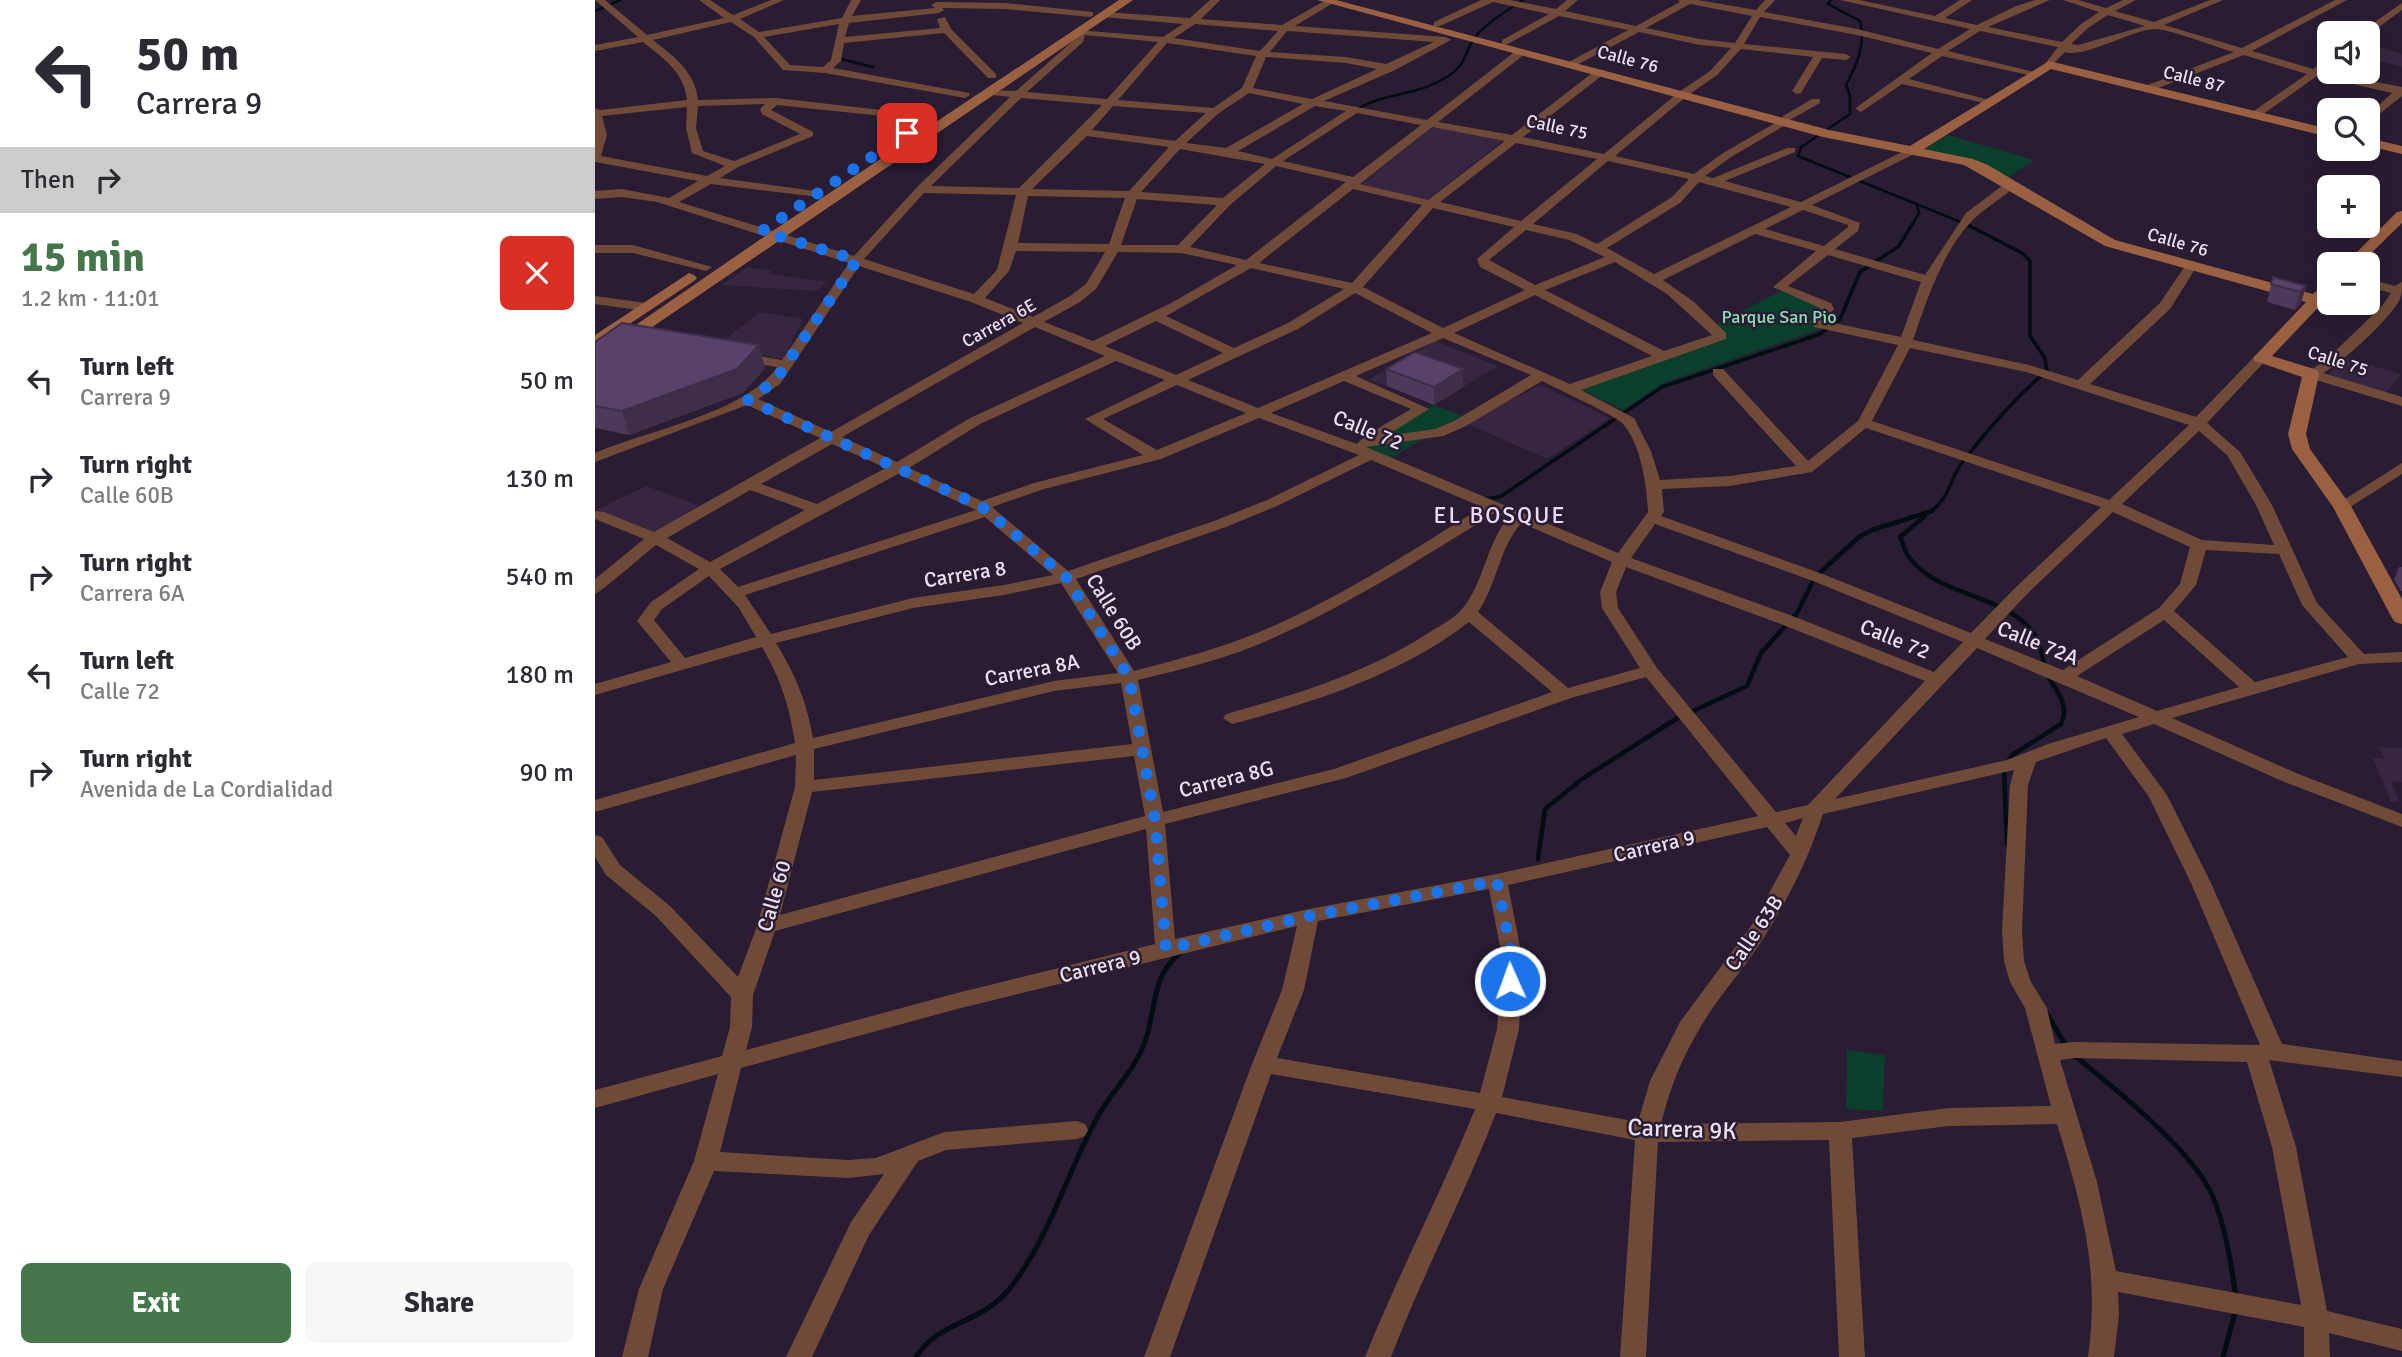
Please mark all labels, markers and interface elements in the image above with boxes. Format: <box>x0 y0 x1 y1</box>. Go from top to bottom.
map controls <box>2317 21 2380 315</box>
button: sound <box>2317 21 2380 84</box>
text: 50 m <box>136 24 239 84</box>
icon: left <box>21 28 112 119</box>
street label: Calle 76 <box>1595 40 1661 78</box>
street label: Calle 87 <box>2161 61 2227 97</box>
text: Carrera 9 <box>136 84 262 123</box>
button: search <box>2317 98 2380 161</box>
pin <box>877 103 937 163</box>
street label: Calle 75 <box>1524 110 1590 144</box>
icon: arrive <box>888 114 926 152</box>
icon: right <box>89 161 127 199</box>
text: Then <box>21 164 75 196</box>
button: + <box>2317 175 2380 238</box>
street label: Calle 76 <box>2145 223 2211 261</box>
text: 15 min <box>21 232 145 283</box>
button: close <box>500 236 574 310</box>
button: − <box>2317 252 2380 315</box>
text: 1.2 km · 11:01 <box>21 284 160 313</box>
street label: Carrera 6E <box>958 294 1040 352</box>
park label: Parque San Pio <box>1721 306 1837 328</box>
street label: Calle 75 <box>2305 341 2371 381</box>
text: Turn left <box>80 351 174 383</box>
icon: left <box>21 362 59 400</box>
text: 50 m <box>519 365 574 397</box>
text: Carrera 9 <box>80 383 171 412</box>
street label: Calle 72 <box>1329 404 1407 456</box>
text: Turn right <box>80 449 192 481</box>
icon: right <box>21 460 59 498</box>
text: 130 m <box>505 463 574 495</box>
text: Calle 60B <box>80 481 174 510</box>
district label: EL BOSQUE <box>1434 501 1566 530</box>
text: Turn right <box>80 547 192 579</box>
street label: Carrera 8 <box>922 555 1008 593</box>
icon: right <box>21 558 59 596</box>
text: 540 m <box>505 561 574 593</box>
street label: Calle 60B <box>1080 569 1148 655</box>
text: Carrera 6A <box>80 579 185 608</box>
street label: Calle 72 <box>1856 613 1934 665</box>
street label: Calle 72A <box>1993 615 2083 671</box>
text: Turn left <box>80 645 174 677</box>
street label: Carrera 8A <box>983 648 1082 692</box>
icon: left <box>21 656 59 694</box>
text: 180 m <box>505 659 574 691</box>
text: Calle 72 <box>80 677 160 706</box>
text: Turn right <box>80 743 192 775</box>
icon: right <box>21 754 59 792</box>
street label: Carrera 8G <box>1176 755 1276 803</box>
text: 90 m <box>519 757 574 789</box>
text: Avenida de La Cordialidad <box>80 775 333 804</box>
street label: Carrera 9 <box>1611 824 1697 868</box>
street label: Calle 60 <box>751 857 797 935</box>
street label: Calle 63B <box>1719 890 1789 976</box>
street label: Carrera 9 <box>1057 943 1143 989</box>
position arrow <box>1473 944 1547 1018</box>
street label: Carrera 9K <box>1627 1112 1737 1146</box>
button: Exit <box>21 1263 291 1343</box>
button: Share <box>305 1263 574 1343</box>

